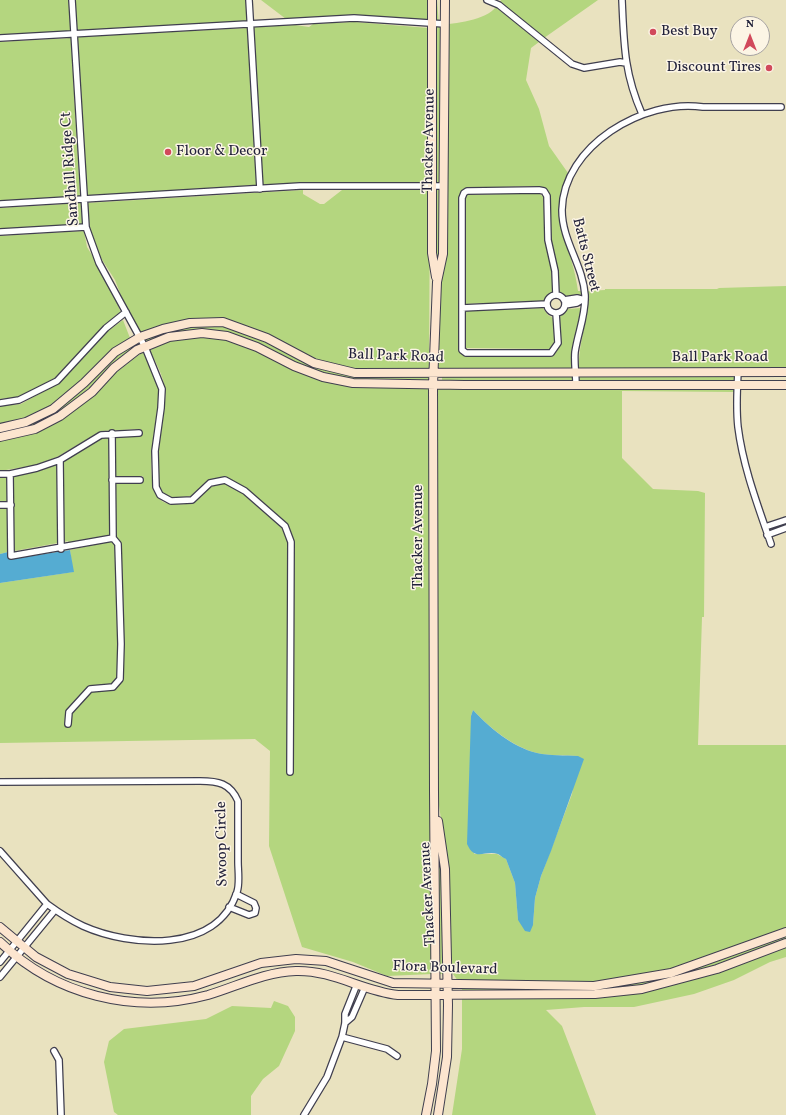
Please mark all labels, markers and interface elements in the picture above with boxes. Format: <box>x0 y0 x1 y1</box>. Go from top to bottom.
north arrow <box>730 16 770 56</box>
text: N <box>746 17 754 32</box>
place label: Best Buy <box>661 23 718 41</box>
marker: Best Buy <box>648 27 658 37</box>
place label: Discount Tires <box>666 59 761 77</box>
marker: Discount Tires <box>764 63 774 73</box>
street label: Thacker Avenue <box>420 89 440 193</box>
street label: Sandhill Ridge Ct <box>58 111 84 227</box>
place label: Floor & Decor <box>176 143 267 161</box>
marker: Floor & Decor <box>163 147 173 157</box>
street label: Batts Street <box>567 216 603 294</box>
street label: Ball Park Road <box>348 346 444 368</box>
street label: Ball Park Road <box>672 349 768 367</box>
street label: Thacker Avenue <box>410 485 428 589</box>
street label: Swoop Circle <box>213 801 233 887</box>
street label: Thacker Avenue <box>417 841 441 947</box>
street label: Flora Boulevard <box>392 958 498 980</box>

